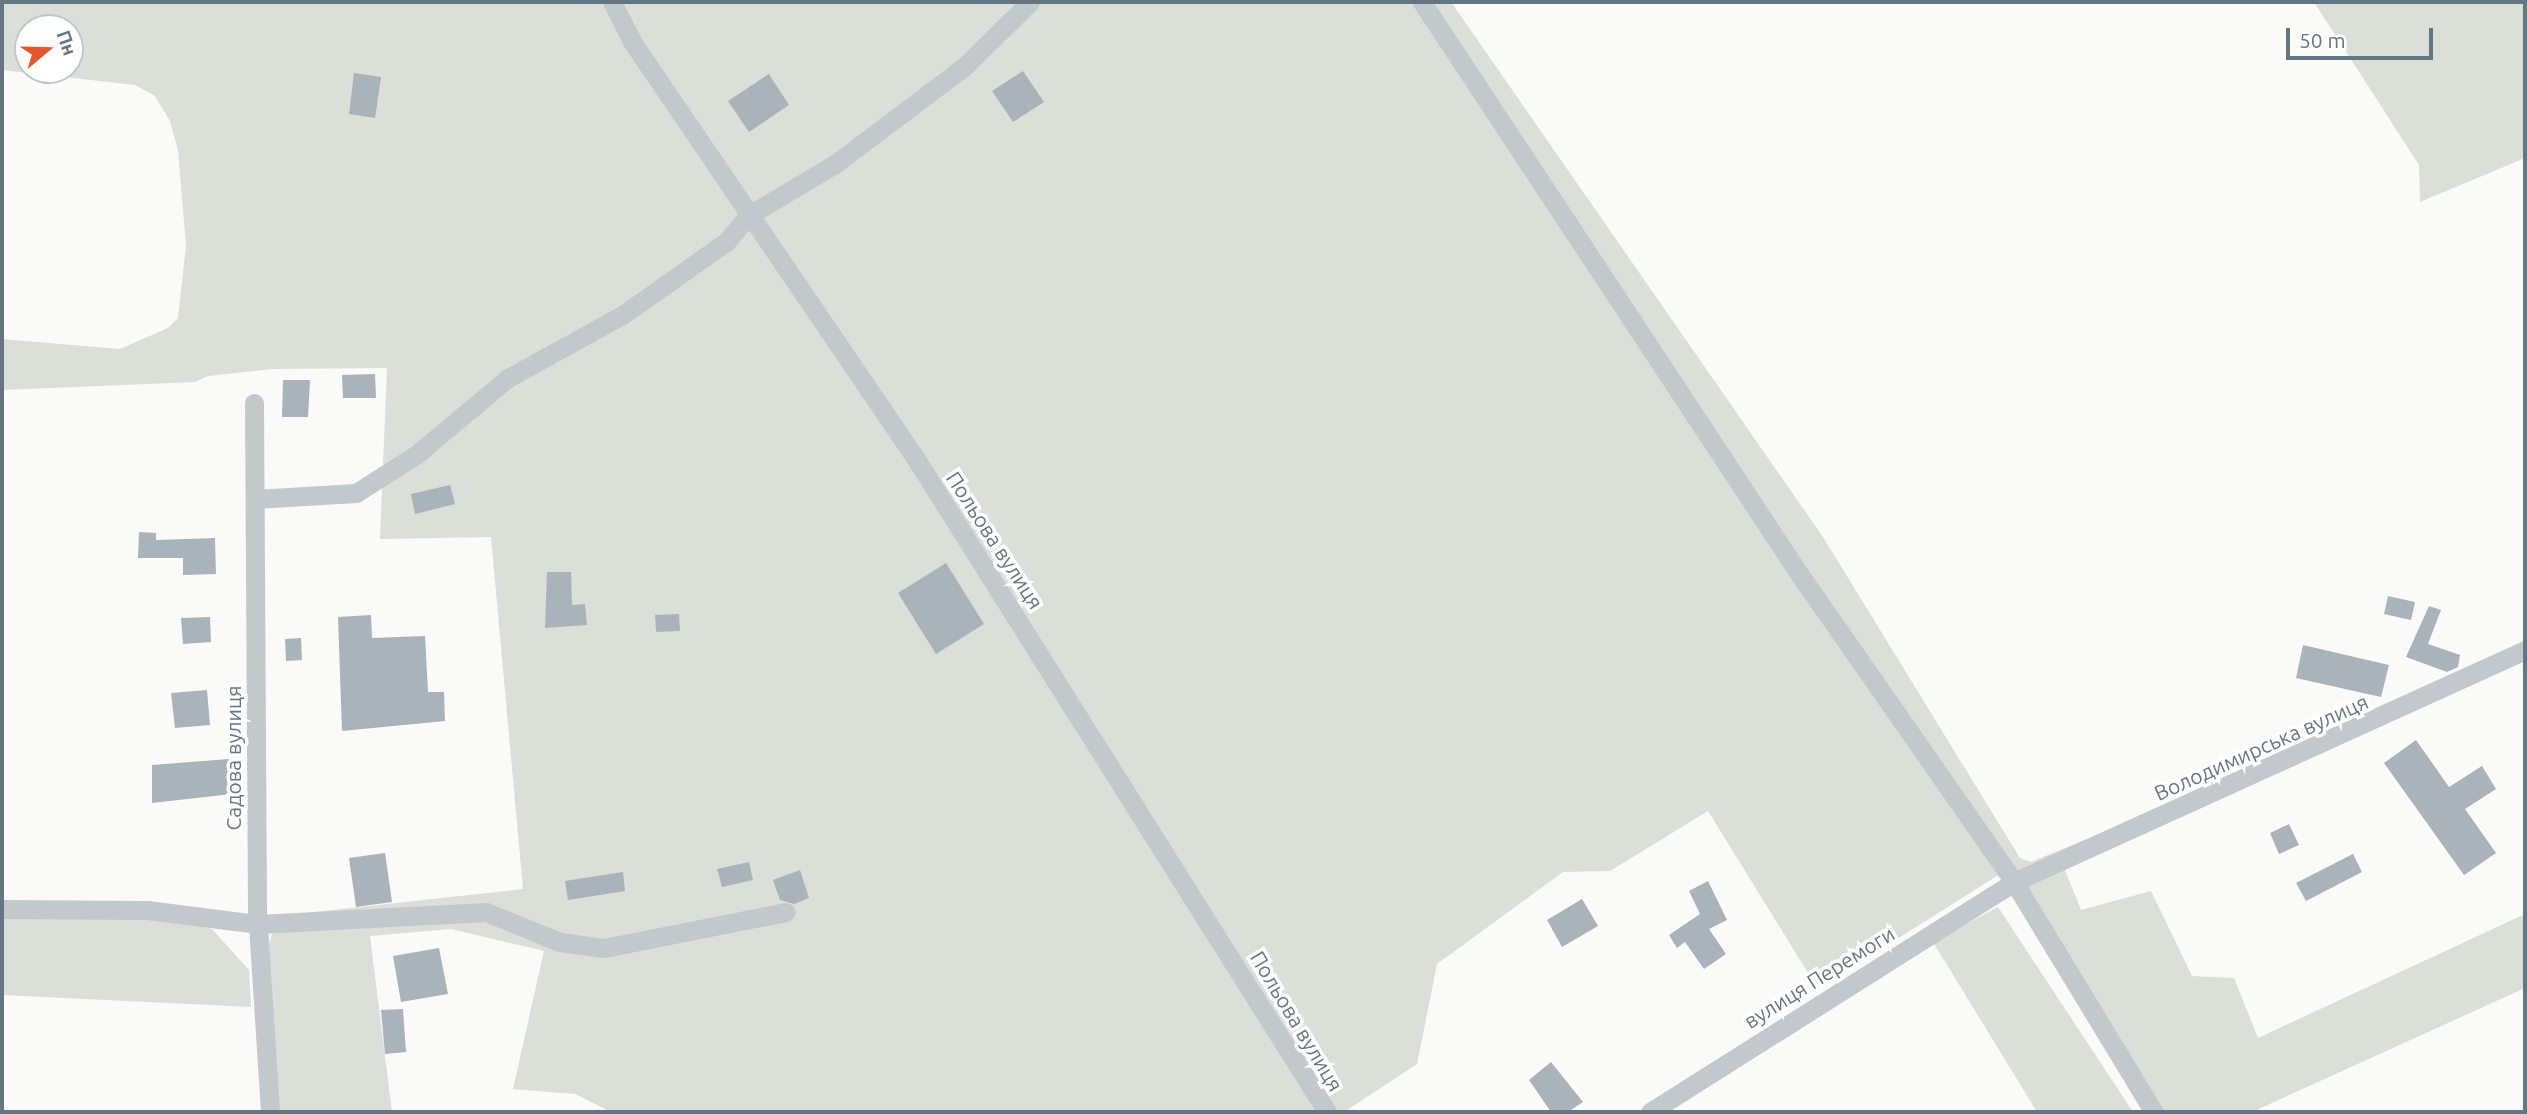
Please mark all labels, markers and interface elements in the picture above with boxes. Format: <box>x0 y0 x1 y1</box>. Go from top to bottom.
north arrow <box>14 14 84 84</box>
scale bar <box>2289 14 2436 58</box>
text: Пн <box>53 27 81 58</box>
text: 50 m <box>2299 28 2346 52</box>
street label: Польова вулиця <box>941 466 1049 614</box>
street label: Садова вулиця <box>220 685 246 831</box>
street label: Володимирська вулиця <box>2150 688 2372 806</box>
street label: вулиця Перемоги <box>1739 921 1899 1033</box>
street label: Польова вулиця <box>1245 946 1349 1096</box>

